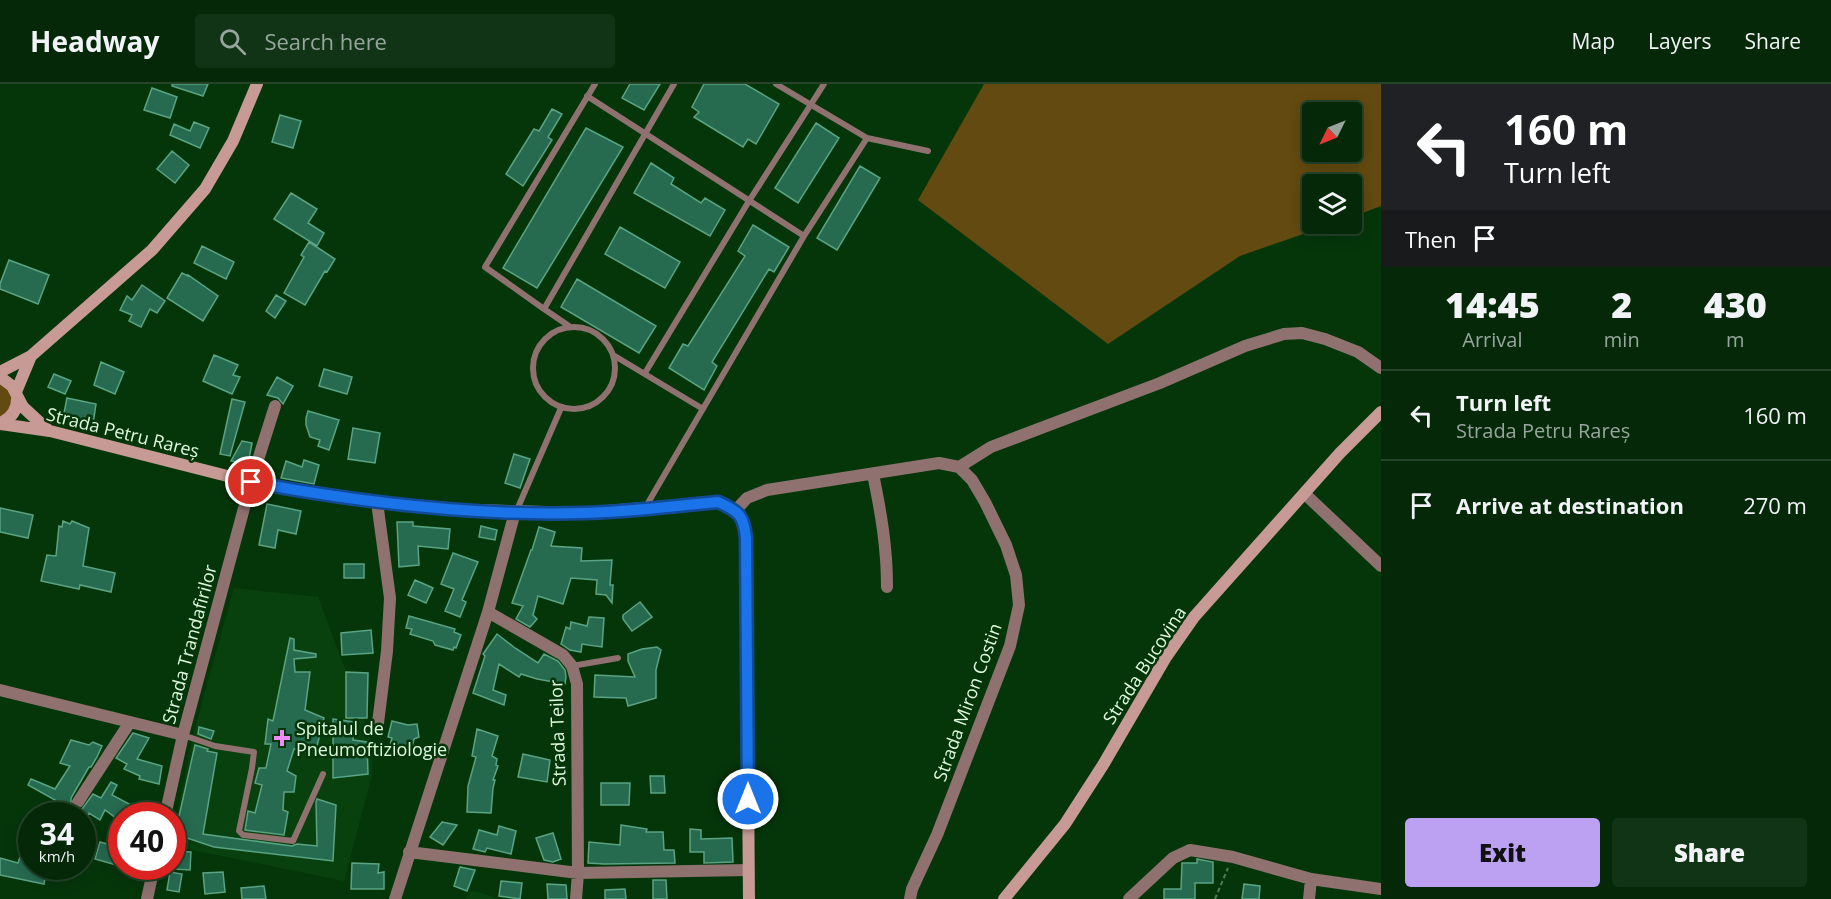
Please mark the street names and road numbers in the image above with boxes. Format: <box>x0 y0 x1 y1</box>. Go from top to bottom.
street label: Strada Petru Rareș <box>44 401 202 463</box>
street label: Strada Trandafirilor <box>156 561 222 726</box>
street label: Strada Bucovina <box>1097 601 1191 729</box>
street label: Strada Miron Costin <box>927 620 1007 784</box>
street label: Strada Teilor <box>543 679 571 787</box>

